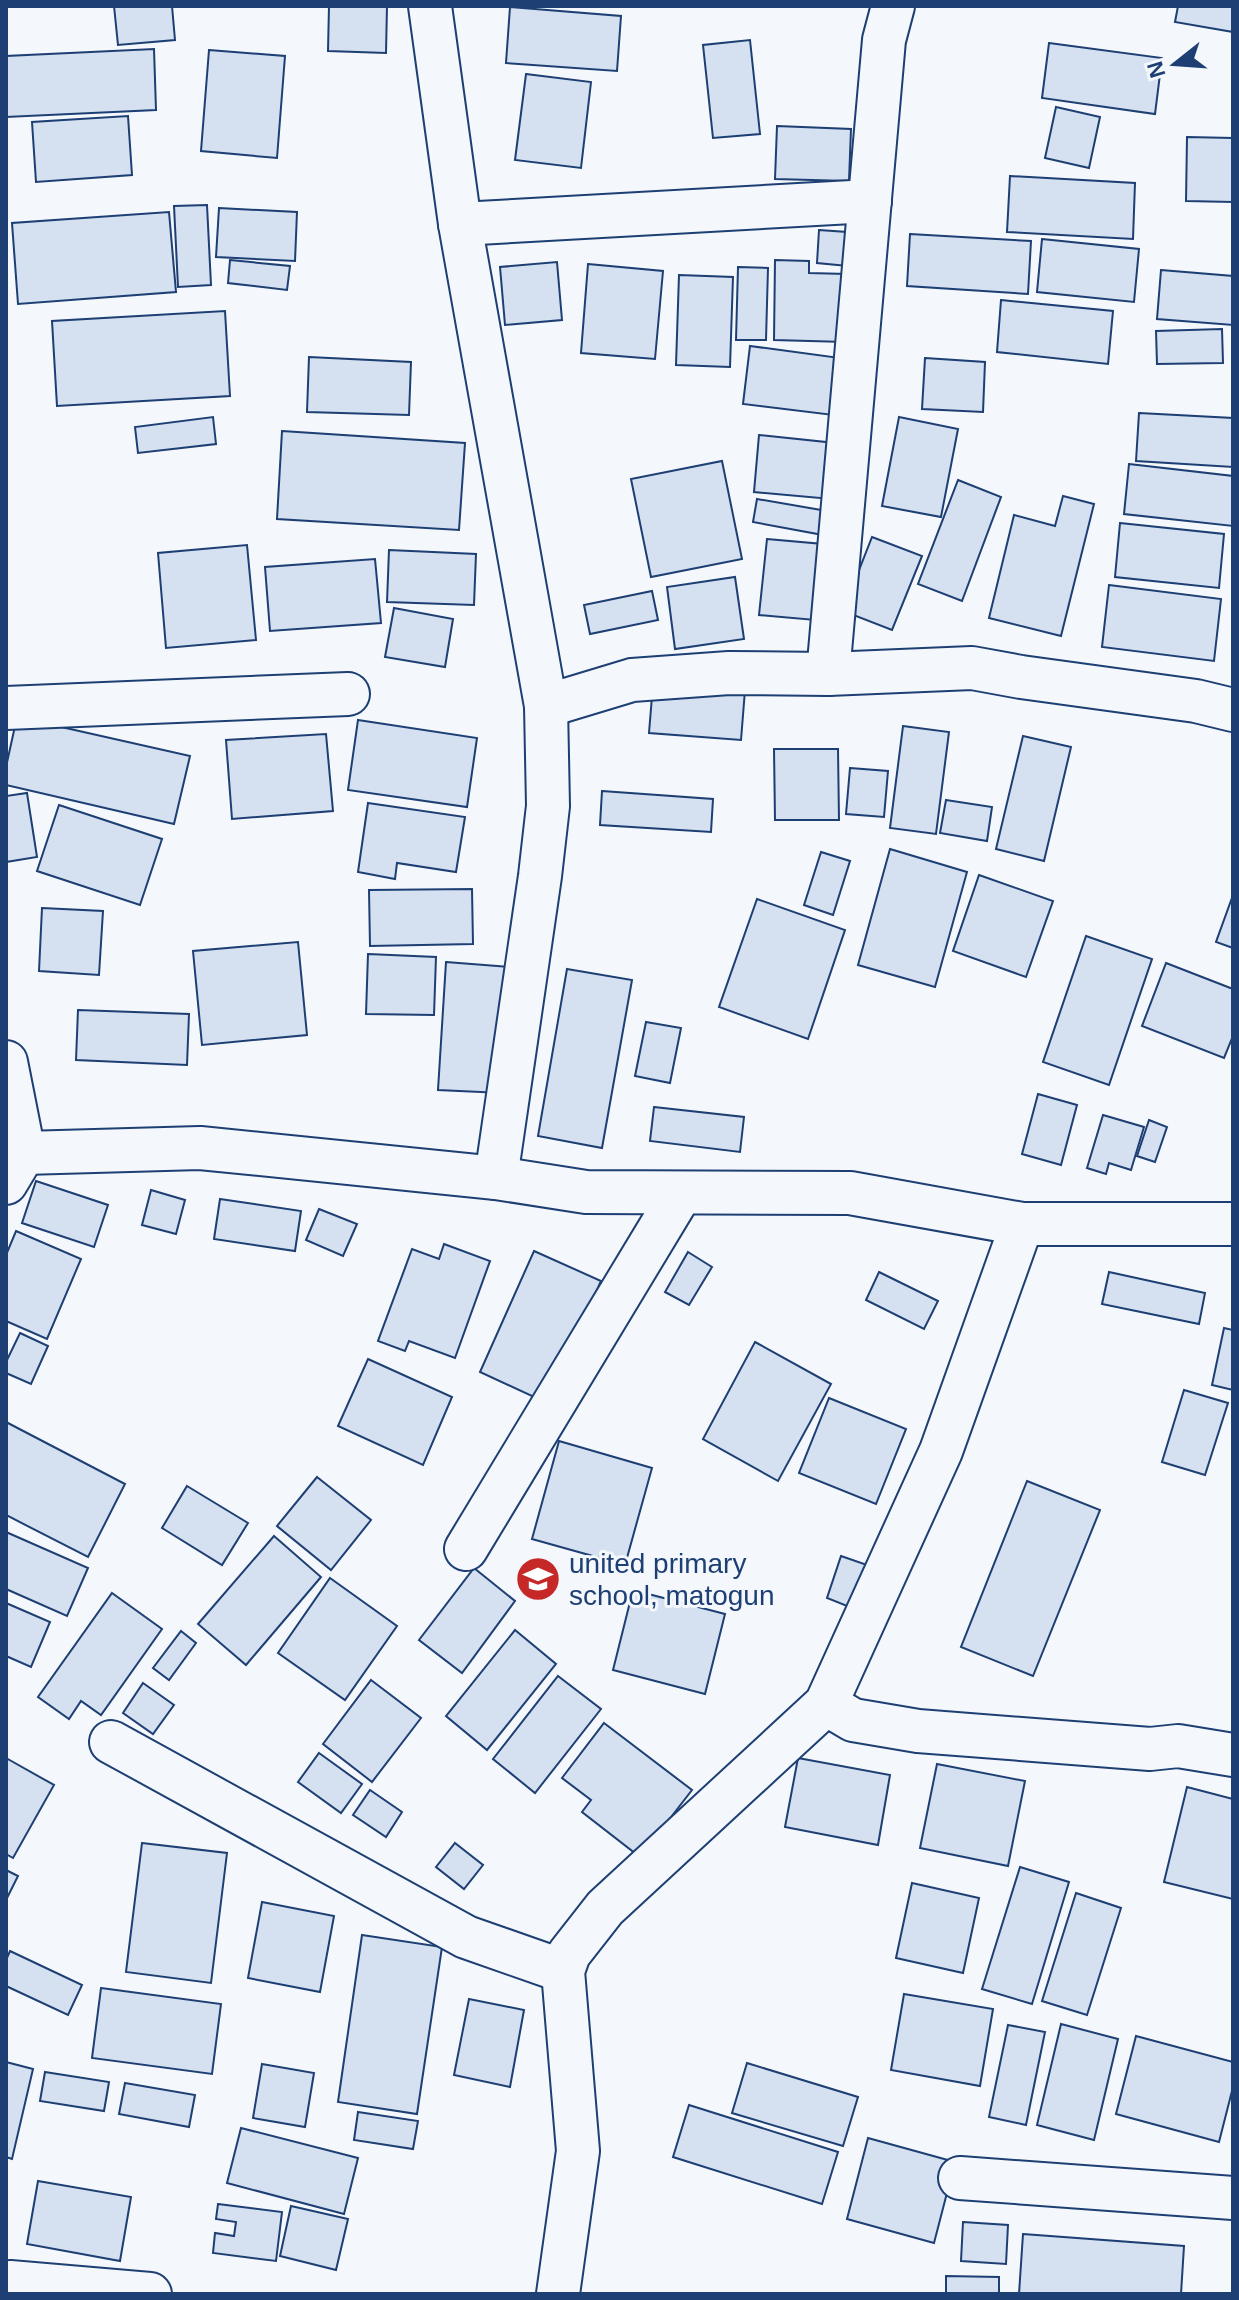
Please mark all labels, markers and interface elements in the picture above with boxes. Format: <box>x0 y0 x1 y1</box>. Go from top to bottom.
north arrow <box>1135 24 1215 104</box>
text: N <box>1142 58 1171 81</box>
place label: united primary school, matogun <box>569 1548 774 1611</box>
school or university icon: united primary school, matogun <box>514 1555 562 1603</box>

